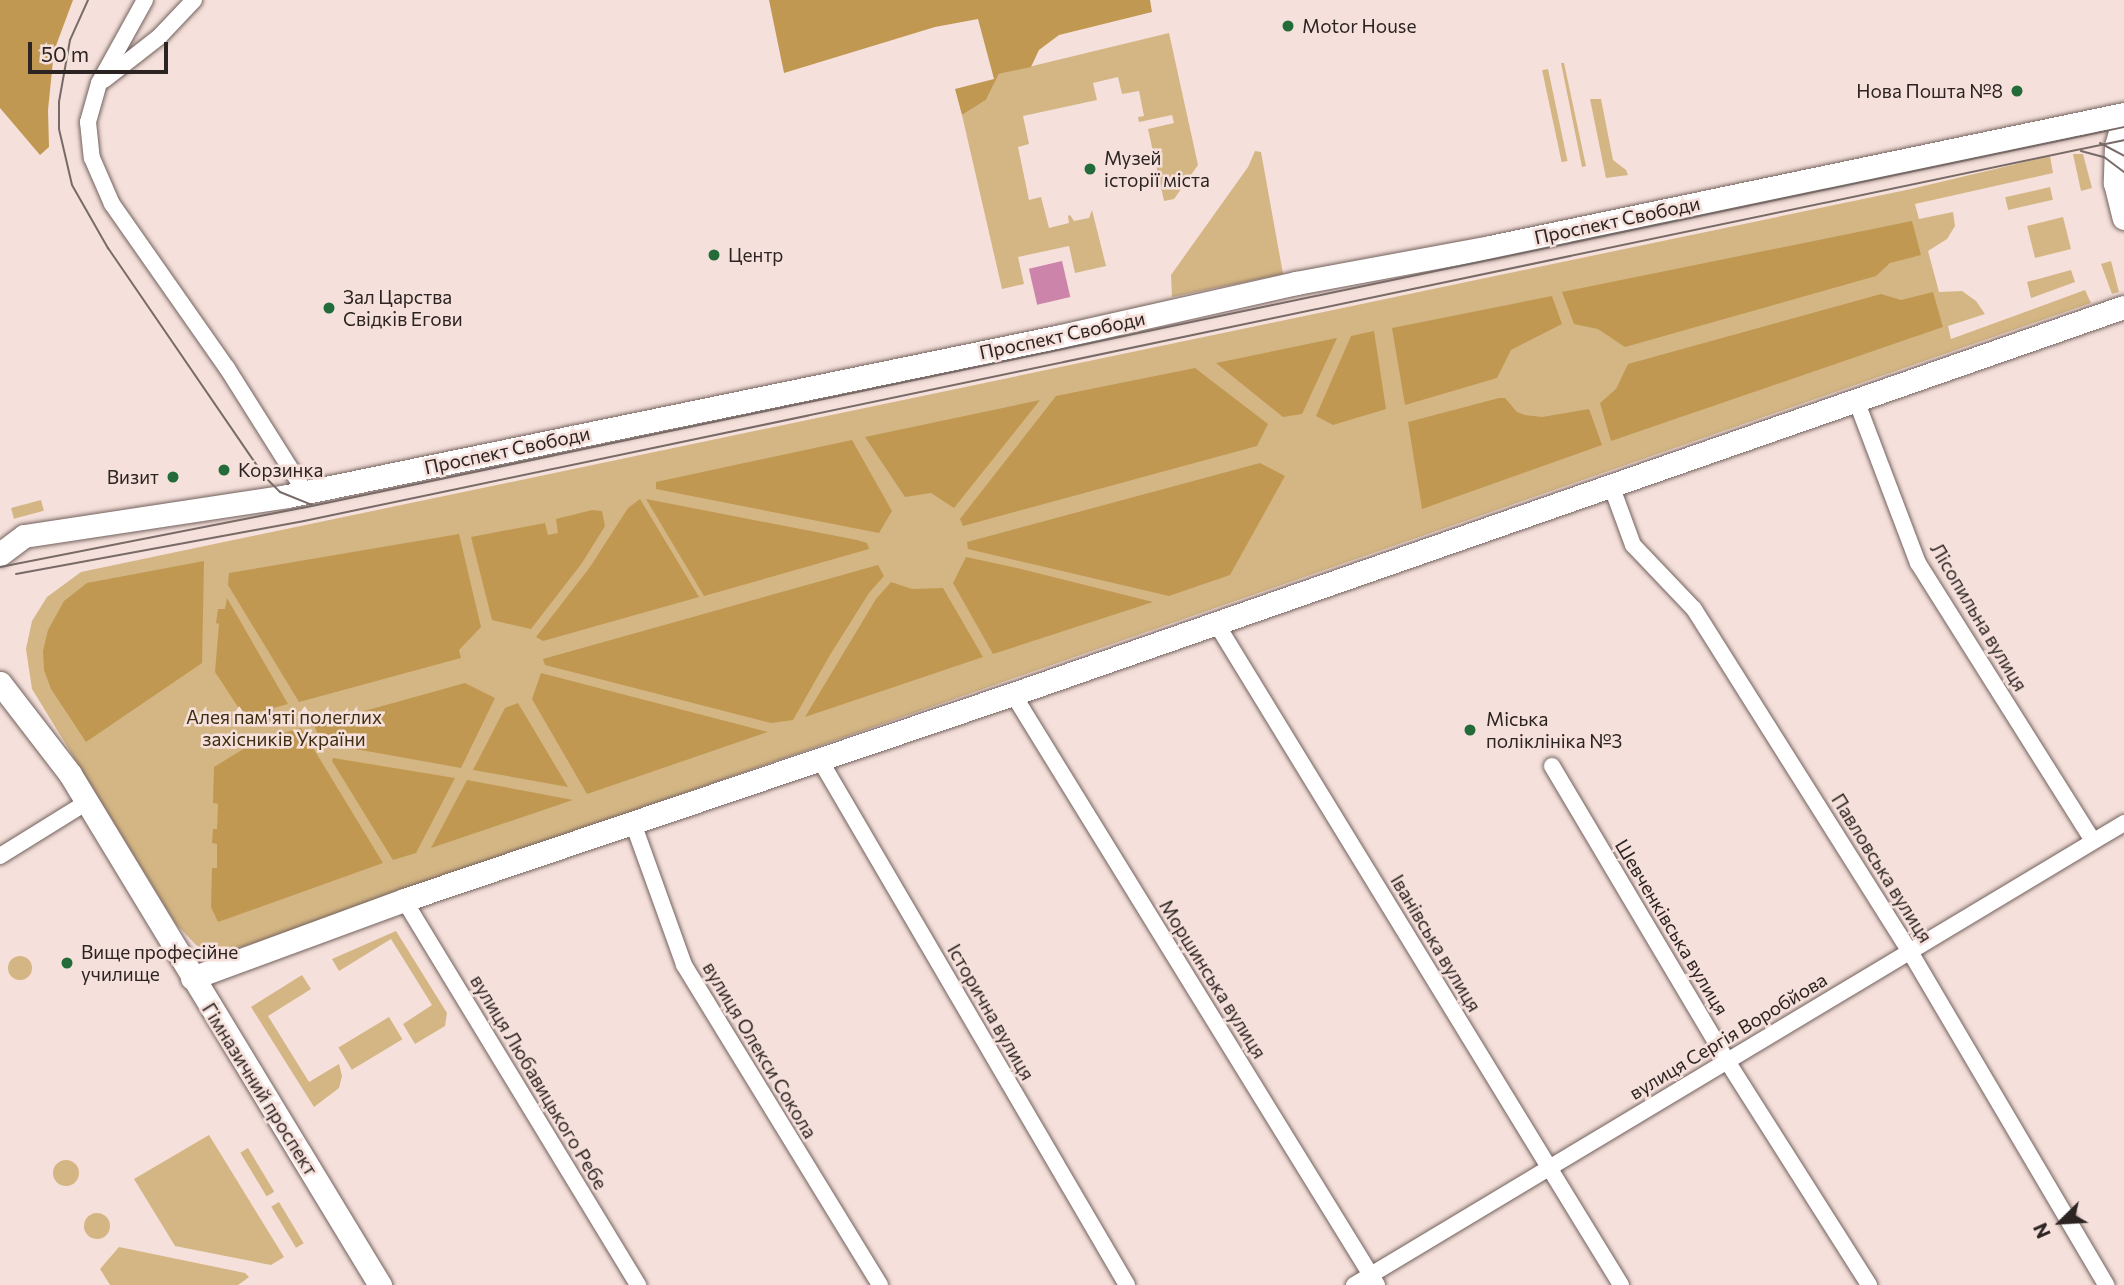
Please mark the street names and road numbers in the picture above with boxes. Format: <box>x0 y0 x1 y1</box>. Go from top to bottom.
street label: Проспект Свободи <box>1532 191 1702 249</box>
street label: Проспект Свободи <box>977 306 1147 364</box>
street label: Проспект Свободи <box>422 421 592 479</box>
street label: Лісопильна вулиця <box>1926 539 2032 695</box>
street label: Павловська вулиця <box>1827 789 1937 947</box>
street label: Шевченківська вулиця <box>1610 835 1734 1019</box>
street label: Іванівська вулиця <box>1386 870 1486 1016</box>
street label: Моршинська вулиця <box>1155 895 1271 1063</box>
street label: Історична вулиця <box>943 940 1039 1084</box>
street label: вулиця Олекси Сокола <box>698 958 822 1142</box>
street label: вулиця Сергія Воробйова <box>1625 968 1831 1104</box>
street label: вулиця Любавицького Ребе <box>466 971 612 1193</box>
street label: Гімназичний проспект <box>198 999 322 1179</box>

